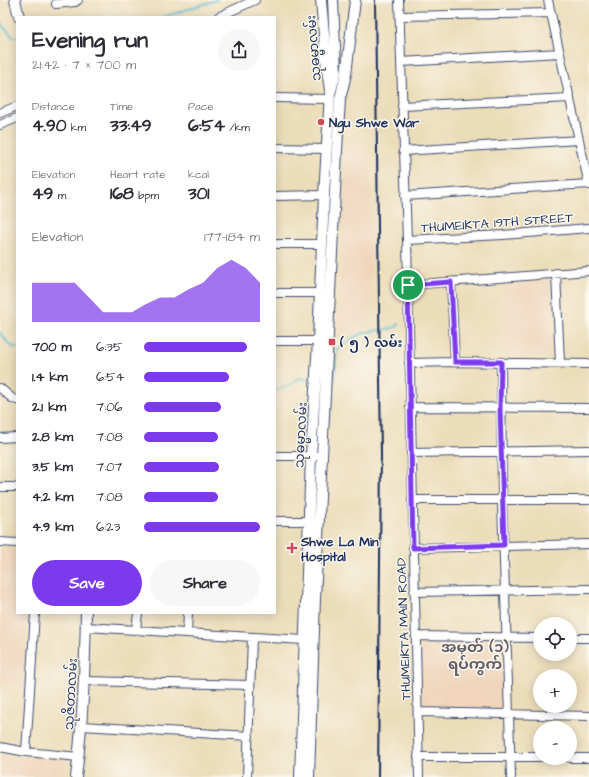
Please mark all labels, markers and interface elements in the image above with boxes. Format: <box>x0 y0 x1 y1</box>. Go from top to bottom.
street label: သုဓမ္မာလမ်း <box>302 14 327 82</box>
text: Evening run <box>32 25 148 56</box>
button: share <box>218 29 260 71</box>
text: 21:42 · 7 × 700 m <box>32 56 136 74</box>
text: Distance <box>32 99 75 114</box>
text: Time <box>110 99 133 114</box>
text: Pace <box>188 99 214 114</box>
text: 4.90 <box>32 114 66 138</box>
text: 33:49 <box>110 114 151 138</box>
text: 6:54 <box>188 114 225 138</box>
place label: Ngu Shwe War <box>329 114 420 134</box>
marker: Ngu Shwe War <box>316 117 326 127</box>
text: km <box>66 120 86 135</box>
text: /km <box>225 120 250 135</box>
text: Elevation <box>32 167 75 182</box>
text: Heart rate <box>110 167 165 182</box>
text: kcal <box>188 167 209 182</box>
text: 49 <box>32 182 53 206</box>
text: 168 <box>110 182 134 206</box>
text: 301 <box>188 182 210 206</box>
text: m <box>53 188 66 203</box>
text: bpm <box>134 188 159 203</box>
street label: THUMEIKTA 19TH STREET <box>420 209 575 237</box>
text: Elevation <box>32 228 83 246</box>
text: 177–184 m <box>204 228 260 246</box>
pin <box>391 268 425 302</box>
icon: arrive <box>397 274 419 296</box>
place label: ( ၅ ) လမ်း <box>339 333 402 353</box>
marker: ( ၅ ) လမ်း <box>327 337 337 347</box>
text: 700 m <box>32 338 72 356</box>
text: 6:35 <box>96 338 122 356</box>
text: 1.4 km <box>32 368 68 386</box>
text: 6:54 <box>96 368 124 386</box>
text: 2.1 km <box>32 398 66 416</box>
text: 7:06 <box>96 398 123 416</box>
street label: သုဓမ္မာလမ်း <box>290 402 313 469</box>
text: 2.8 km <box>32 428 73 446</box>
text: 7:08 <box>96 428 123 446</box>
text: 3.5 km <box>32 458 73 476</box>
text: 7:07 <box>96 458 122 476</box>
text: 4.2 km <box>32 488 73 506</box>
text: 7:08 <box>96 488 123 506</box>
text: 4.9 km <box>32 518 73 536</box>
text: 6:23 <box>96 518 120 536</box>
place label: Shwe La Min Hospital <box>300 533 379 567</box>
marker: Shwe La Min Hospital <box>286 542 298 554</box>
street label: THUMEIKTA MAIN ROAD <box>393 557 415 700</box>
button: Save <box>32 560 142 606</box>
button: Share <box>150 560 260 606</box>
map controls <box>533 617 577 765</box>
button: locate <box>533 617 577 661</box>
district label: အမှတ် (၁) ရပ်ကွက် <box>441 637 509 676</box>
street label: သုဇိတာလမ်း <box>60 658 83 731</box>
button: + <box>533 669 577 713</box>
button: − <box>533 721 577 765</box>

